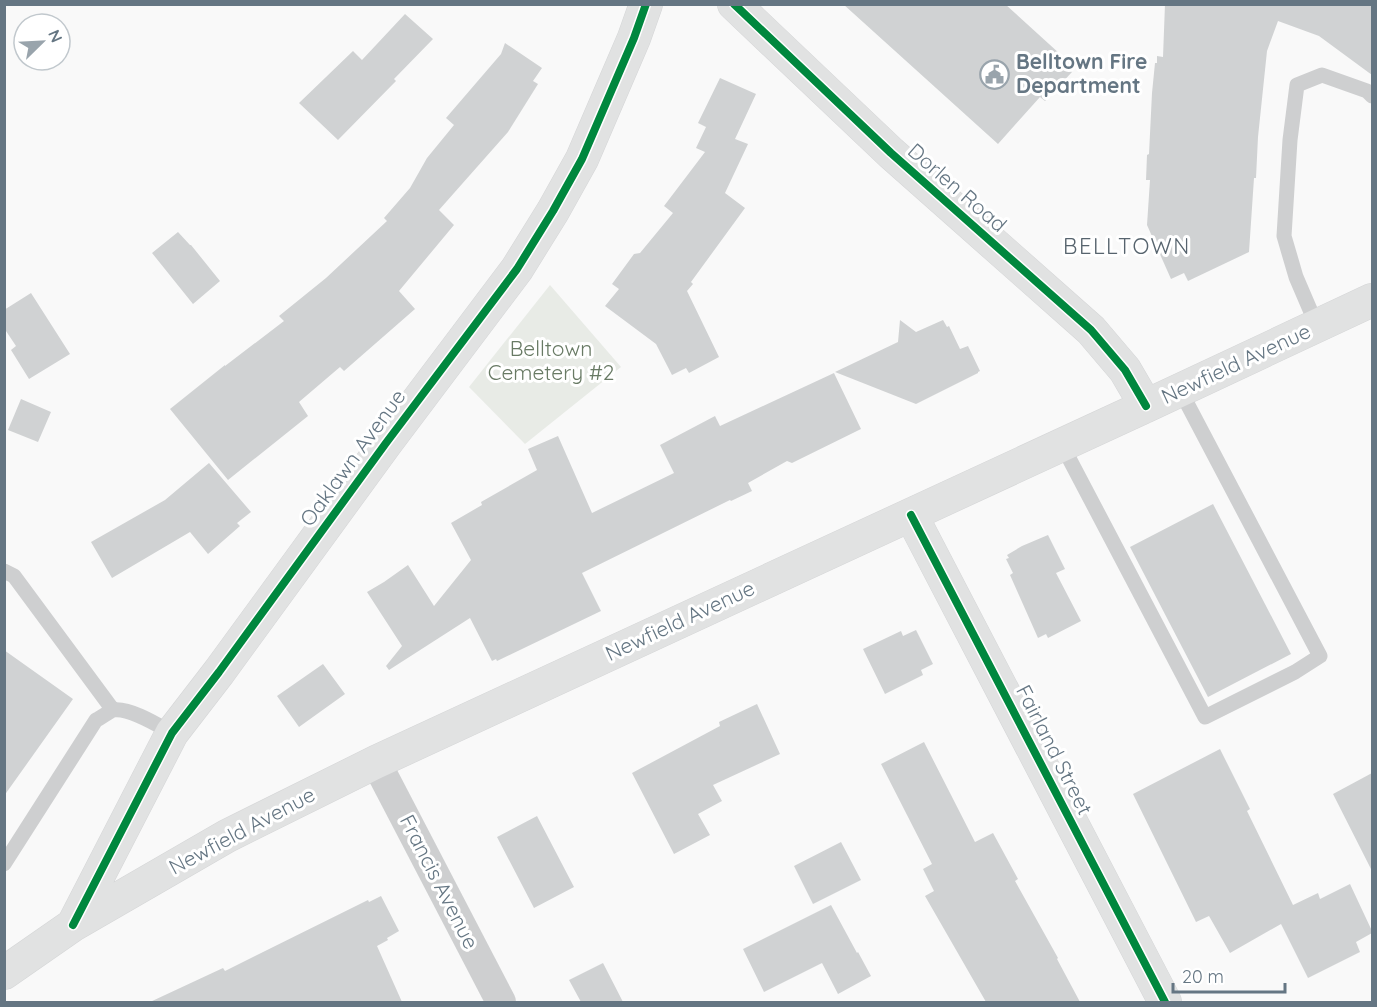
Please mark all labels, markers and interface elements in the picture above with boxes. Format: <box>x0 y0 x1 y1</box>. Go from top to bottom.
north arrow <box>12 12 72 72</box>
text: N <box>44 26 67 45</box>
place label: Belltown Fire Department <box>1016 48 1147 98</box>
public building icon: Belltown Fire Department <box>979 58 1011 90</box>
street label: Dorlen Road <box>903 137 1012 237</box>
district label: BELLTOWN <box>1063 232 1191 260</box>
street label: Newfield Avenue <box>1157 317 1314 409</box>
park label: Belltown Cemetery #2 <box>488 335 614 385</box>
street label: Oaklawn Avenue <box>294 384 411 531</box>
street label: Newfield Avenue <box>601 574 758 666</box>
street label: Fairland Street <box>1011 680 1099 819</box>
street label: Newfield Avenue <box>164 781 319 880</box>
street label: Francis Avenue <box>395 810 485 953</box>
scale bar <box>1173 956 1286 994</box>
text: 20 m <box>1182 965 1224 988</box>

